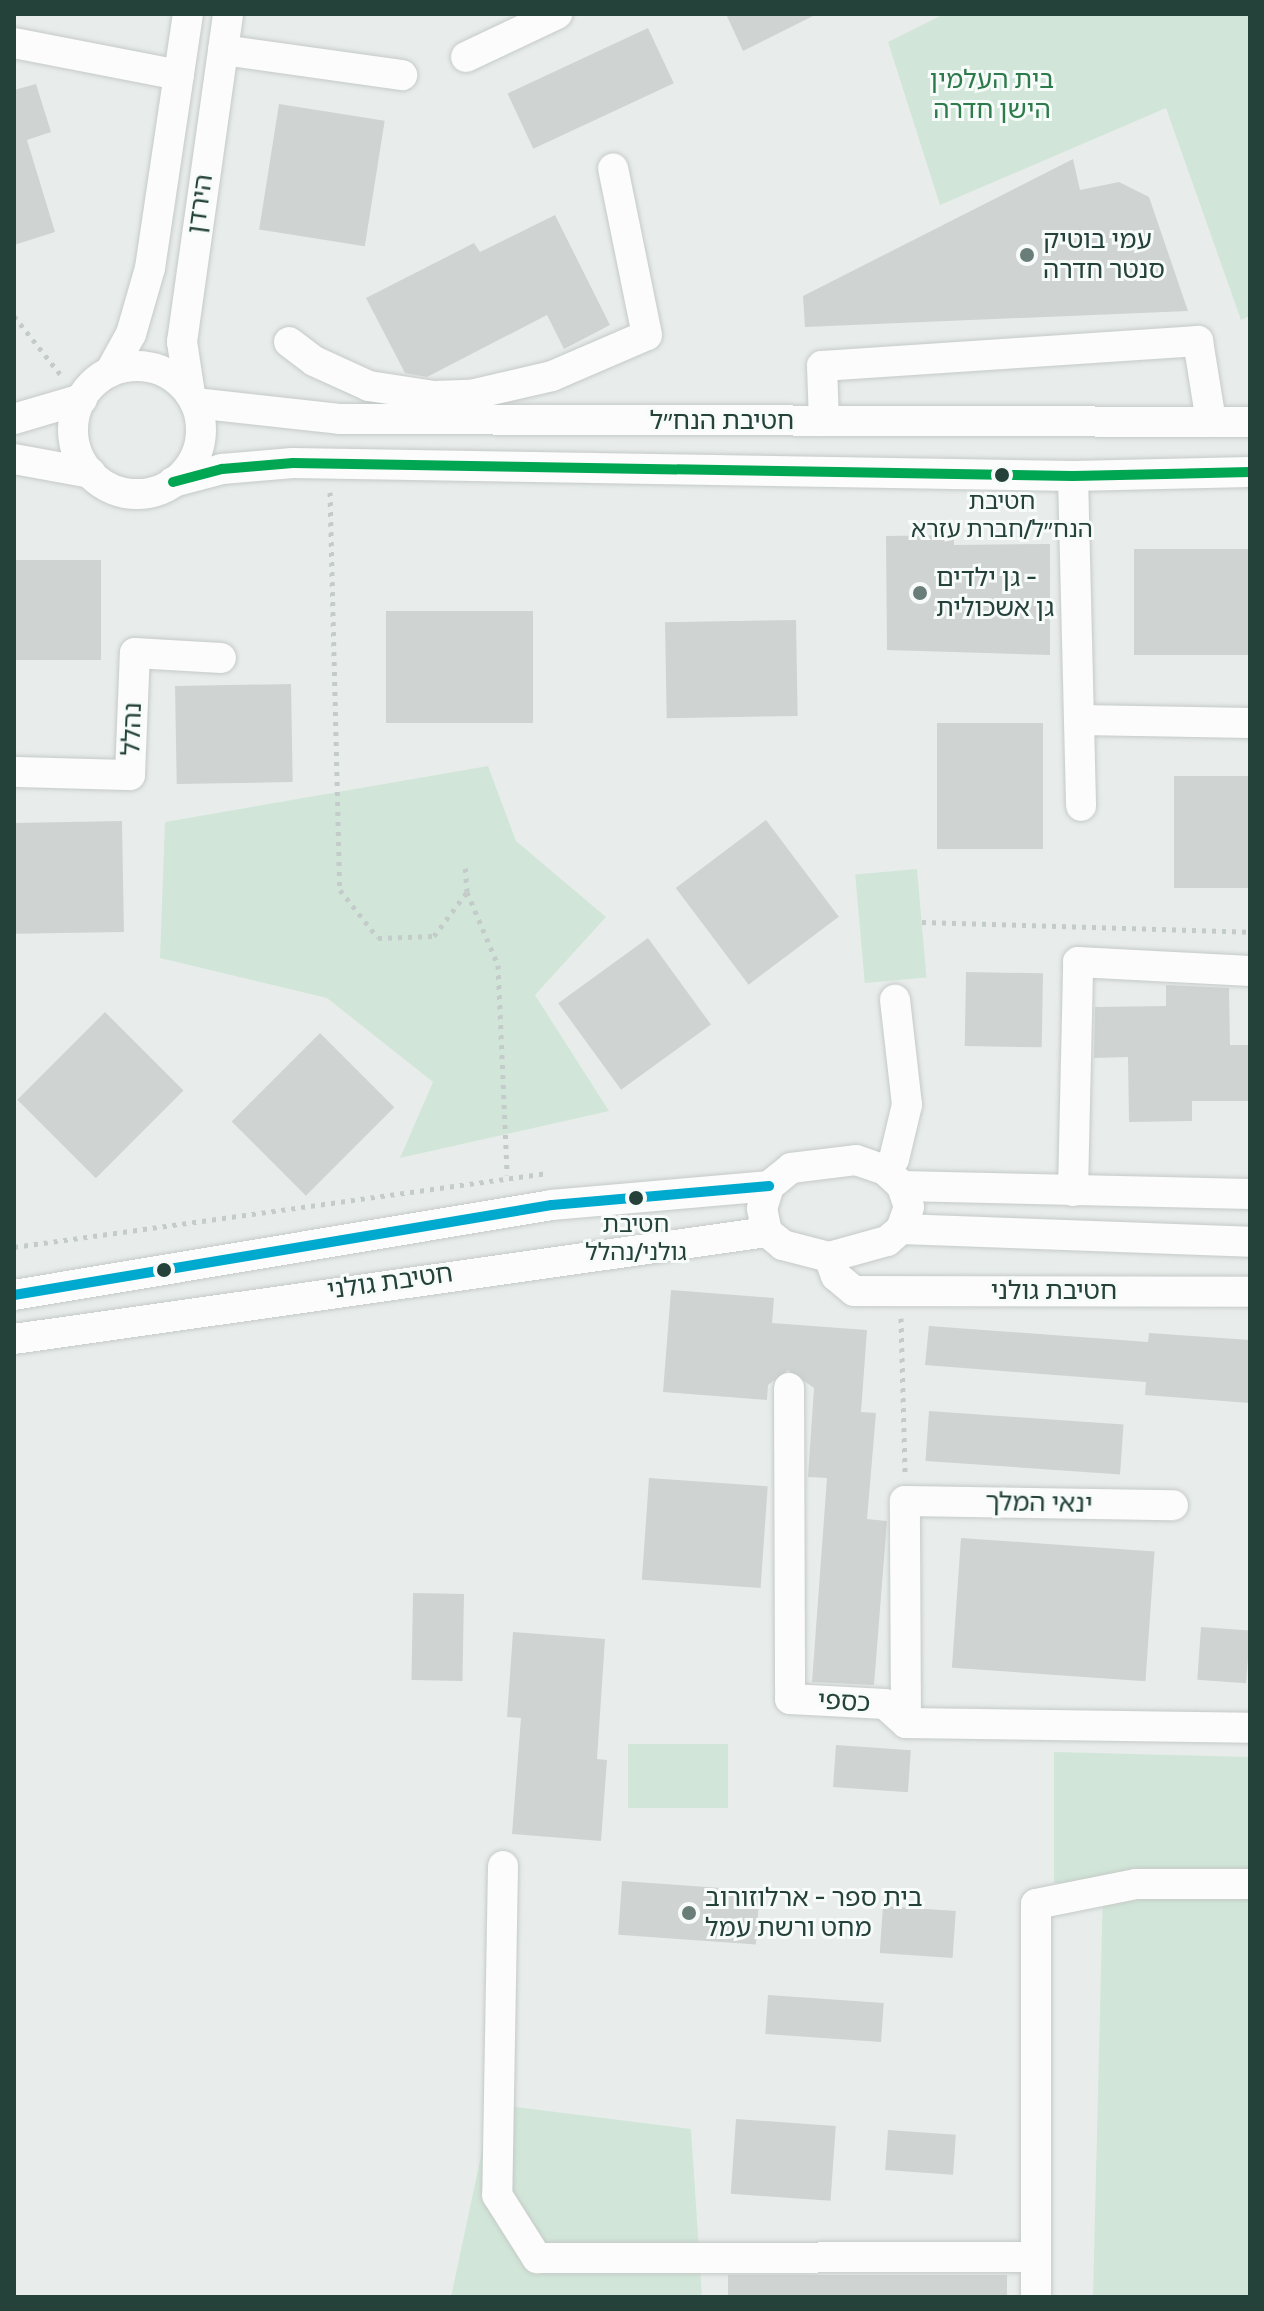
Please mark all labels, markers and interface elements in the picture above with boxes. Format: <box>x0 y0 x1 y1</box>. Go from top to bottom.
park label: בית העלמין הישן חדרה <box>930 64 1054 126</box>
street label: הירדן <box>180 172 220 236</box>
place label: עמי בוטיק סנטר חדרה <box>1043 224 1165 286</box>
marker: עמי בוטיק סנטר חדרה <box>1018 246 1036 264</box>
street label: חטיבת הנח״ל <box>650 405 794 437</box>
marker: חטיבת הנח״ל/חברת עזרא <box>994 467 1010 483</box>
place label: חטיבת הנח״ל/חברת עזרא <box>911 487 1093 543</box>
place label: גן ילדים - גן אשכולית <box>936 562 1054 624</box>
marker: גן ילדים - גן אשכולית <box>911 584 929 602</box>
street label: נהלל <box>115 702 149 756</box>
marker: חטיבת גולני/נהלל <box>628 1190 644 1206</box>
place label: חטיבת גולני/נהלל <box>585 1210 687 1266</box>
street label: חטיבת גולני <box>325 1258 455 1306</box>
unlabelled marker <box>156 1262 172 1278</box>
street label: חטיבת גולני <box>991 1275 1117 1307</box>
street label: ינאי המלך <box>985 1486 1093 1520</box>
street label: כספי <box>817 1685 871 1719</box>
place label: בית ספר - ארלוזורוב מחט ורשת עמל <box>705 1882 923 1944</box>
marker: בית ספר - ארלוזורוב מחט ורשת עמל <box>680 1904 698 1922</box>

